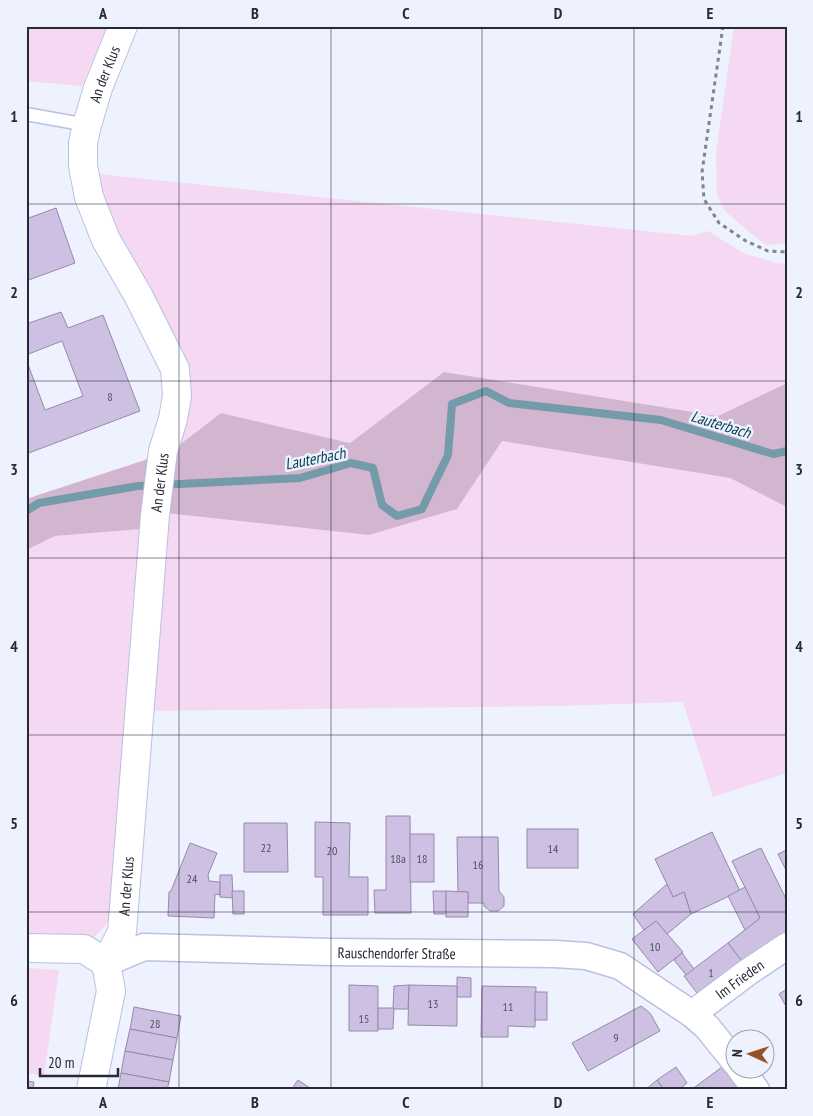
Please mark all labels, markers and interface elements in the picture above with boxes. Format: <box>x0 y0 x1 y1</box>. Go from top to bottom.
text: A <box>98 3 108 23</box>
text: B <box>251 3 259 23</box>
text: C <box>402 3 410 23</box>
text: D <box>554 3 563 23</box>
text: E <box>707 3 714 23</box>
street label: An der Klus <box>85 43 124 105</box>
text: 1 <box>10 106 18 126</box>
text: 1 <box>795 106 803 126</box>
text: 2 <box>10 282 18 302</box>
text: 2 <box>795 282 803 302</box>
house number: 8 <box>107 389 113 404</box>
water label: Lauterbach <box>689 406 754 443</box>
water label: Lauterbach <box>283 442 348 474</box>
street label: An der Klus <box>146 452 172 513</box>
text: 3 <box>10 459 18 479</box>
text: 3 <box>795 459 803 479</box>
text: 4 <box>10 636 18 656</box>
text: 4 <box>795 636 803 656</box>
text: 5 <box>10 813 18 833</box>
text: 5 <box>795 813 803 833</box>
house number: 22 <box>261 840 271 855</box>
house number: 14 <box>548 841 559 856</box>
house number: 20 <box>327 843 337 858</box>
house number: 18a <box>390 851 406 866</box>
house number: 18 <box>417 851 427 866</box>
street label: An der Klus <box>114 856 137 916</box>
house number: 16 <box>473 857 483 872</box>
house number: 24 <box>187 871 198 886</box>
house number: 10 <box>650 939 660 954</box>
street label: Rauschendorfer Straße <box>338 943 456 963</box>
street label: Im Frieden <box>711 955 767 1003</box>
house number: 1 <box>708 965 714 980</box>
text: 6 <box>10 990 18 1010</box>
text: 6 <box>795 990 803 1010</box>
house number: 13 <box>428 996 438 1011</box>
house number: 11 <box>503 999 513 1014</box>
house number: 15 <box>359 1011 369 1026</box>
house number: 28 <box>150 1016 160 1031</box>
north arrow <box>726 1028 776 1078</box>
house number: 9 <box>613 1030 619 1045</box>
scale bar <box>40 1046 118 1078</box>
text: N <box>728 1049 746 1058</box>
text: 20 m <box>48 1053 74 1072</box>
text: A <box>98 1092 108 1112</box>
text: B <box>251 1092 259 1112</box>
text: C <box>402 1092 410 1112</box>
text: D <box>554 1092 563 1112</box>
text: E <box>707 1092 714 1112</box>

